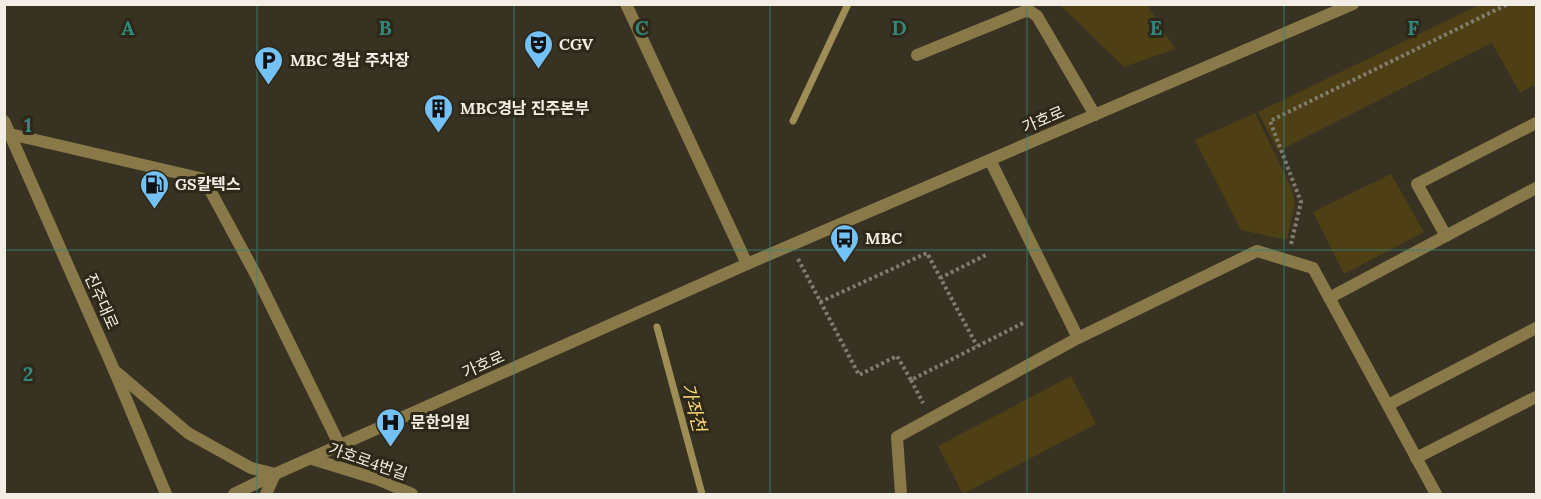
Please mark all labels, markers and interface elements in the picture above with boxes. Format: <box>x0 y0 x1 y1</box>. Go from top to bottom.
text: A <box>121 15 135 40</box>
text: B <box>378 15 392 40</box>
text: C <box>635 15 649 40</box>
text: D <box>891 15 907 40</box>
text: E <box>1150 15 1162 40</box>
text: F <box>1407 15 1419 40</box>
theatre icon: CGV <box>522 28 554 70</box>
place label: CGV <box>559 34 594 54</box>
parking icon: MBC 경남 주차장 <box>253 44 285 86</box>
place label: MBC 경남 주차장 <box>290 50 409 70</box>
building icon: MBC경남 진주본부 <box>423 92 455 134</box>
place label: MBC경남 진주본부 <box>460 98 590 118</box>
street label: 가호로 <box>1019 101 1067 137</box>
text: 1 <box>24 112 32 137</box>
fuel station icon: GS칼텍스 <box>138 168 170 210</box>
place label: GS칼텍스 <box>175 174 241 194</box>
bus stop icon: MBC <box>828 222 860 264</box>
place label: MBC <box>865 228 902 248</box>
street label: 진주대로 <box>81 270 123 332</box>
street label: 가호로 <box>459 346 507 382</box>
text: 2 <box>23 361 33 386</box>
water label: 가좌천 <box>676 380 712 436</box>
hospital icon: 문한의원 <box>374 406 406 448</box>
place label: 문한의원 <box>411 412 470 432</box>
street label: 가호로4번길 <box>326 438 410 484</box>

